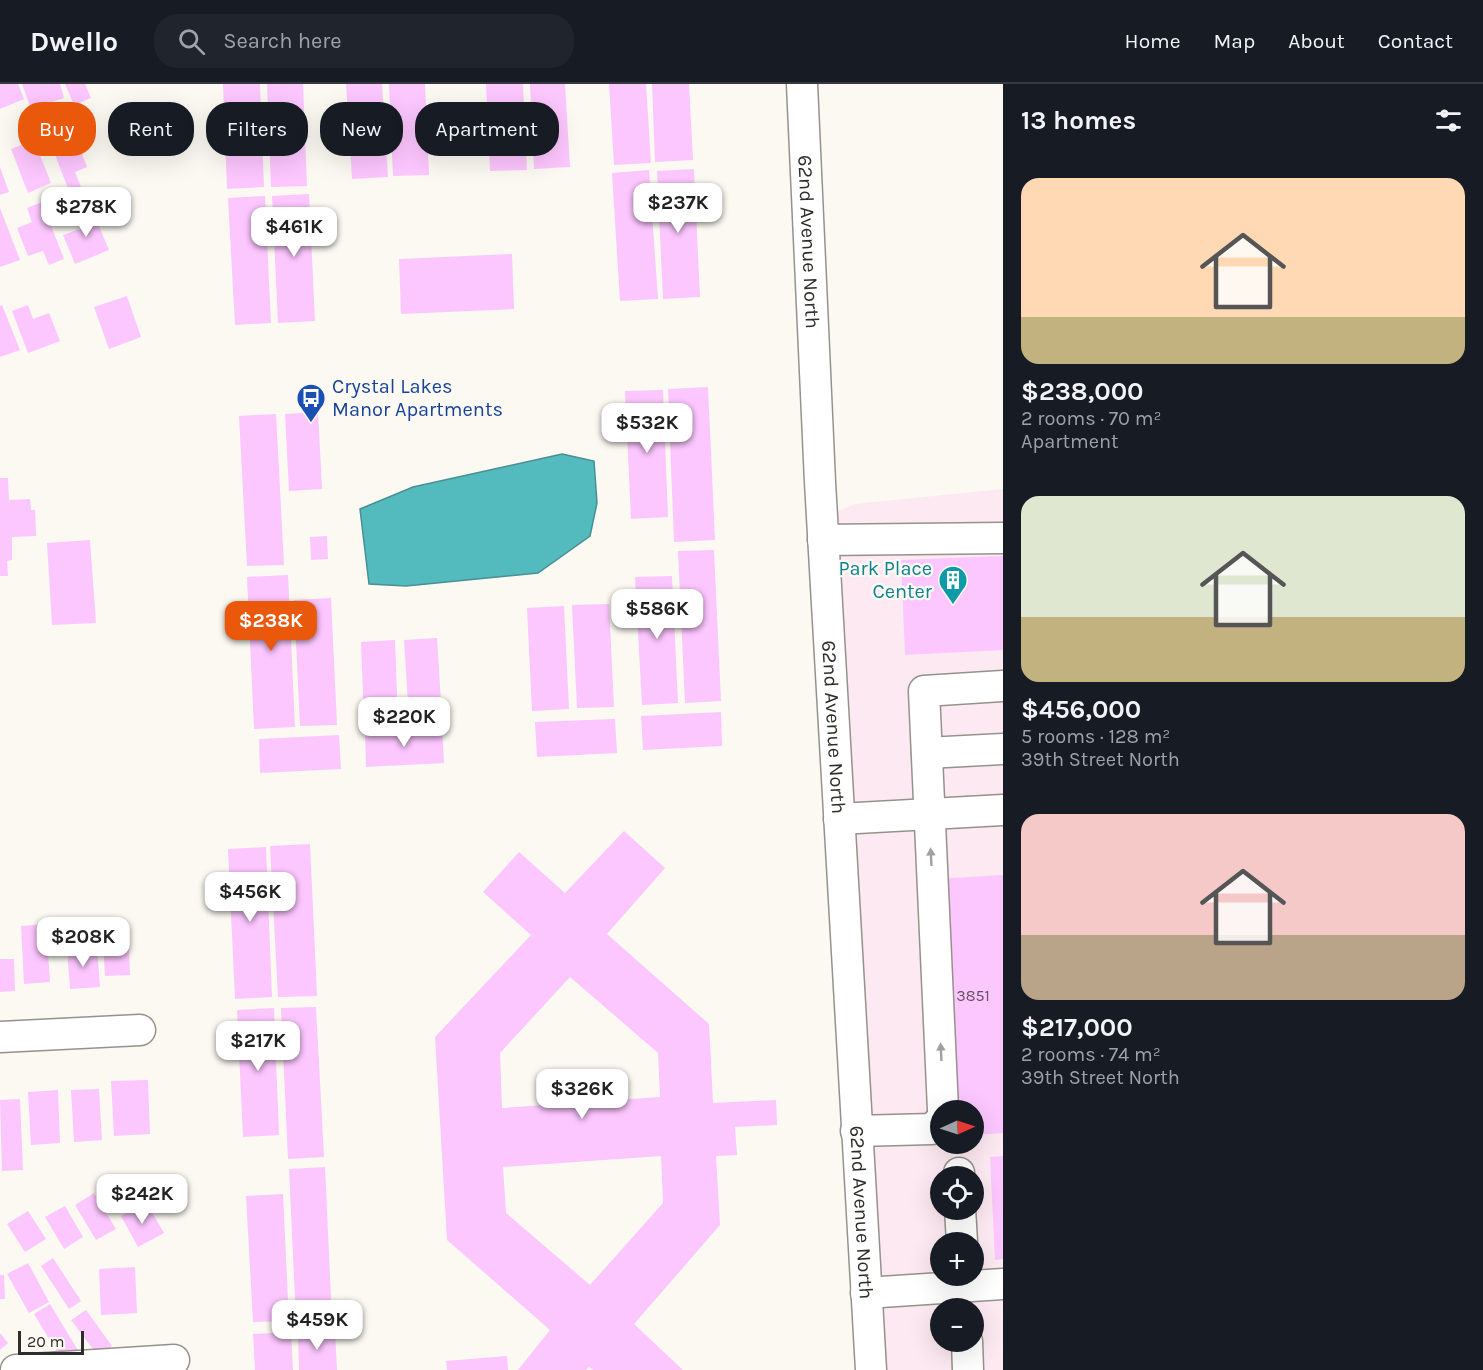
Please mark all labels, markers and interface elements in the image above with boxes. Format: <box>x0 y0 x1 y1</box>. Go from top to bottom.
search box <box>154 14 574 68</box>
text: Dwello <box>30 25 118 58</box>
icon: search <box>175 25 208 58</box>
text: Search here <box>223 28 342 54</box>
text: Home <box>1125 29 1181 53</box>
text: Map <box>1214 29 1255 53</box>
text: About <box>1288 29 1345 53</box>
text: Contact <box>1378 29 1453 53</box>
chip: Buy <box>18 102 96 156</box>
chip: Rent <box>108 102 194 156</box>
chip: Filters <box>206 102 308 156</box>
chip: New <box>320 102 403 156</box>
chip: Apartment <box>415 102 559 156</box>
icon: filters <box>1432 104 1465 137</box>
text: 13 homes <box>1021 105 1136 136</box>
street label: 62nd Avenue North <box>793 155 824 329</box>
pin: $237K <box>636 183 720 234</box>
pin: $278K <box>44 187 128 238</box>
text: $237K <box>647 191 709 214</box>
text: $278K <box>55 195 117 218</box>
pin: $461K <box>252 207 336 258</box>
text: $461K <box>265 215 323 238</box>
icon: home <box>1189 217 1297 325</box>
place label: Crystal Lakes Manor Apartments <box>332 375 503 421</box>
text: $238,000 <box>1021 376 1144 407</box>
bus stop icon: Crystal Lakes Manor Apartments <box>295 382 327 424</box>
pin: $532K <box>605 403 689 454</box>
text: 2 rooms · 70 m² <box>1021 407 1161 430</box>
text: $532K <box>615 411 679 434</box>
text: Apartment <box>1021 430 1119 453</box>
icon: home <box>1189 535 1297 643</box>
place label: Park Place Center <box>838 557 933 603</box>
building icon: Park Place Center <box>937 564 969 606</box>
pin: $586K <box>615 589 699 640</box>
text: $586K <box>625 597 689 620</box>
pin: $238K <box>229 601 313 652</box>
text: $238K <box>239 609 303 632</box>
street label: 62nd Avenue North <box>817 640 850 815</box>
text: $456,000 <box>1021 694 1141 725</box>
pin: $220K <box>362 697 446 748</box>
text: $220K <box>372 705 436 728</box>
text: 5 rooms · 128 m² <box>1021 725 1170 748</box>
text: 39th Street North <box>1021 748 1180 771</box>
one-way arrow <box>927 847 936 866</box>
icon: home <box>1189 853 1297 961</box>
pin: $456K <box>208 872 292 923</box>
text: $456K <box>219 880 281 903</box>
pin: $208K <box>41 917 125 968</box>
text: $208K <box>51 925 115 948</box>
house number: 3851 <box>956 986 990 1005</box>
text: $217,000 <box>1021 1012 1133 1043</box>
pin: $217K <box>216 1021 300 1072</box>
text: $217K <box>230 1029 286 1052</box>
one-way arrow <box>936 1042 945 1061</box>
text: 2 rooms · 74 m² <box>1021 1043 1161 1066</box>
text: 39th Street North <box>1021 1066 1180 1089</box>
pin: $326K <box>540 1069 624 1120</box>
text: $326K <box>550 1077 614 1100</box>
north arrow <box>930 1100 984 1154</box>
map controls <box>930 1100 984 1352</box>
street label: 62nd Avenue North <box>845 1125 878 1300</box>
button: locate <box>930 1166 984 1220</box>
pin: $242K <box>100 1174 184 1225</box>
text: $242K <box>111 1182 173 1205</box>
button: + <box>930 1232 984 1286</box>
button: − <box>930 1298 984 1352</box>
pin: $459K <box>275 1300 359 1351</box>
text: $459K <box>286 1308 348 1331</box>
scale bar <box>18 1328 84 1356</box>
text: 20 m <box>27 1332 65 1351</box>

